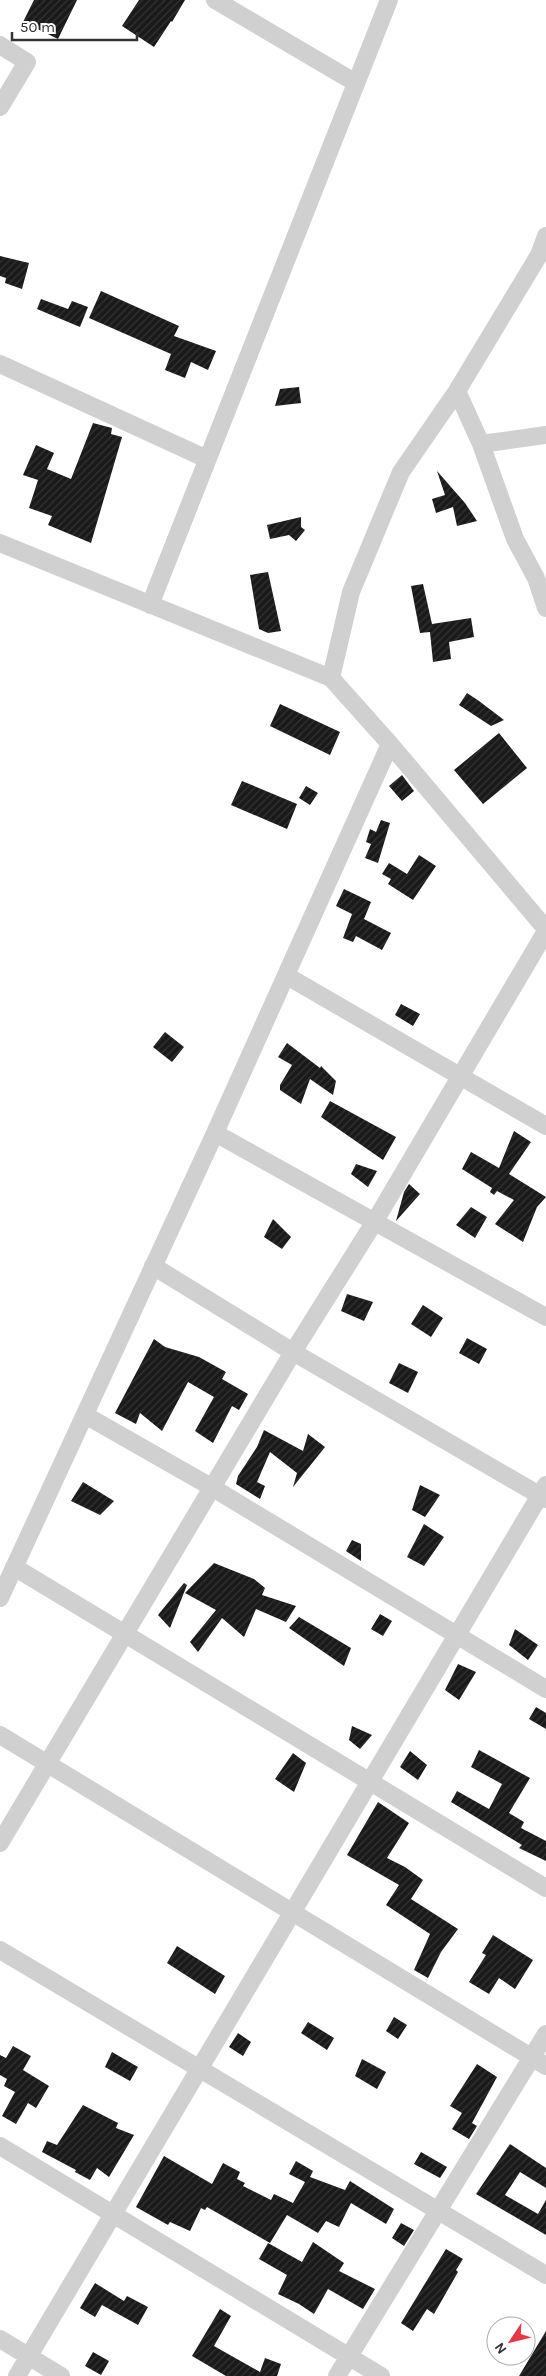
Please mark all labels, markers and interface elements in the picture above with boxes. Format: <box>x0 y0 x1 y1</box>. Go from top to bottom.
scale bar <box>12 10 138 42</box>
text: 50 m <box>20 18 55 36</box>
north arrow <box>486 2316 536 2366</box>
text: N <box>491 2339 511 2357</box>

